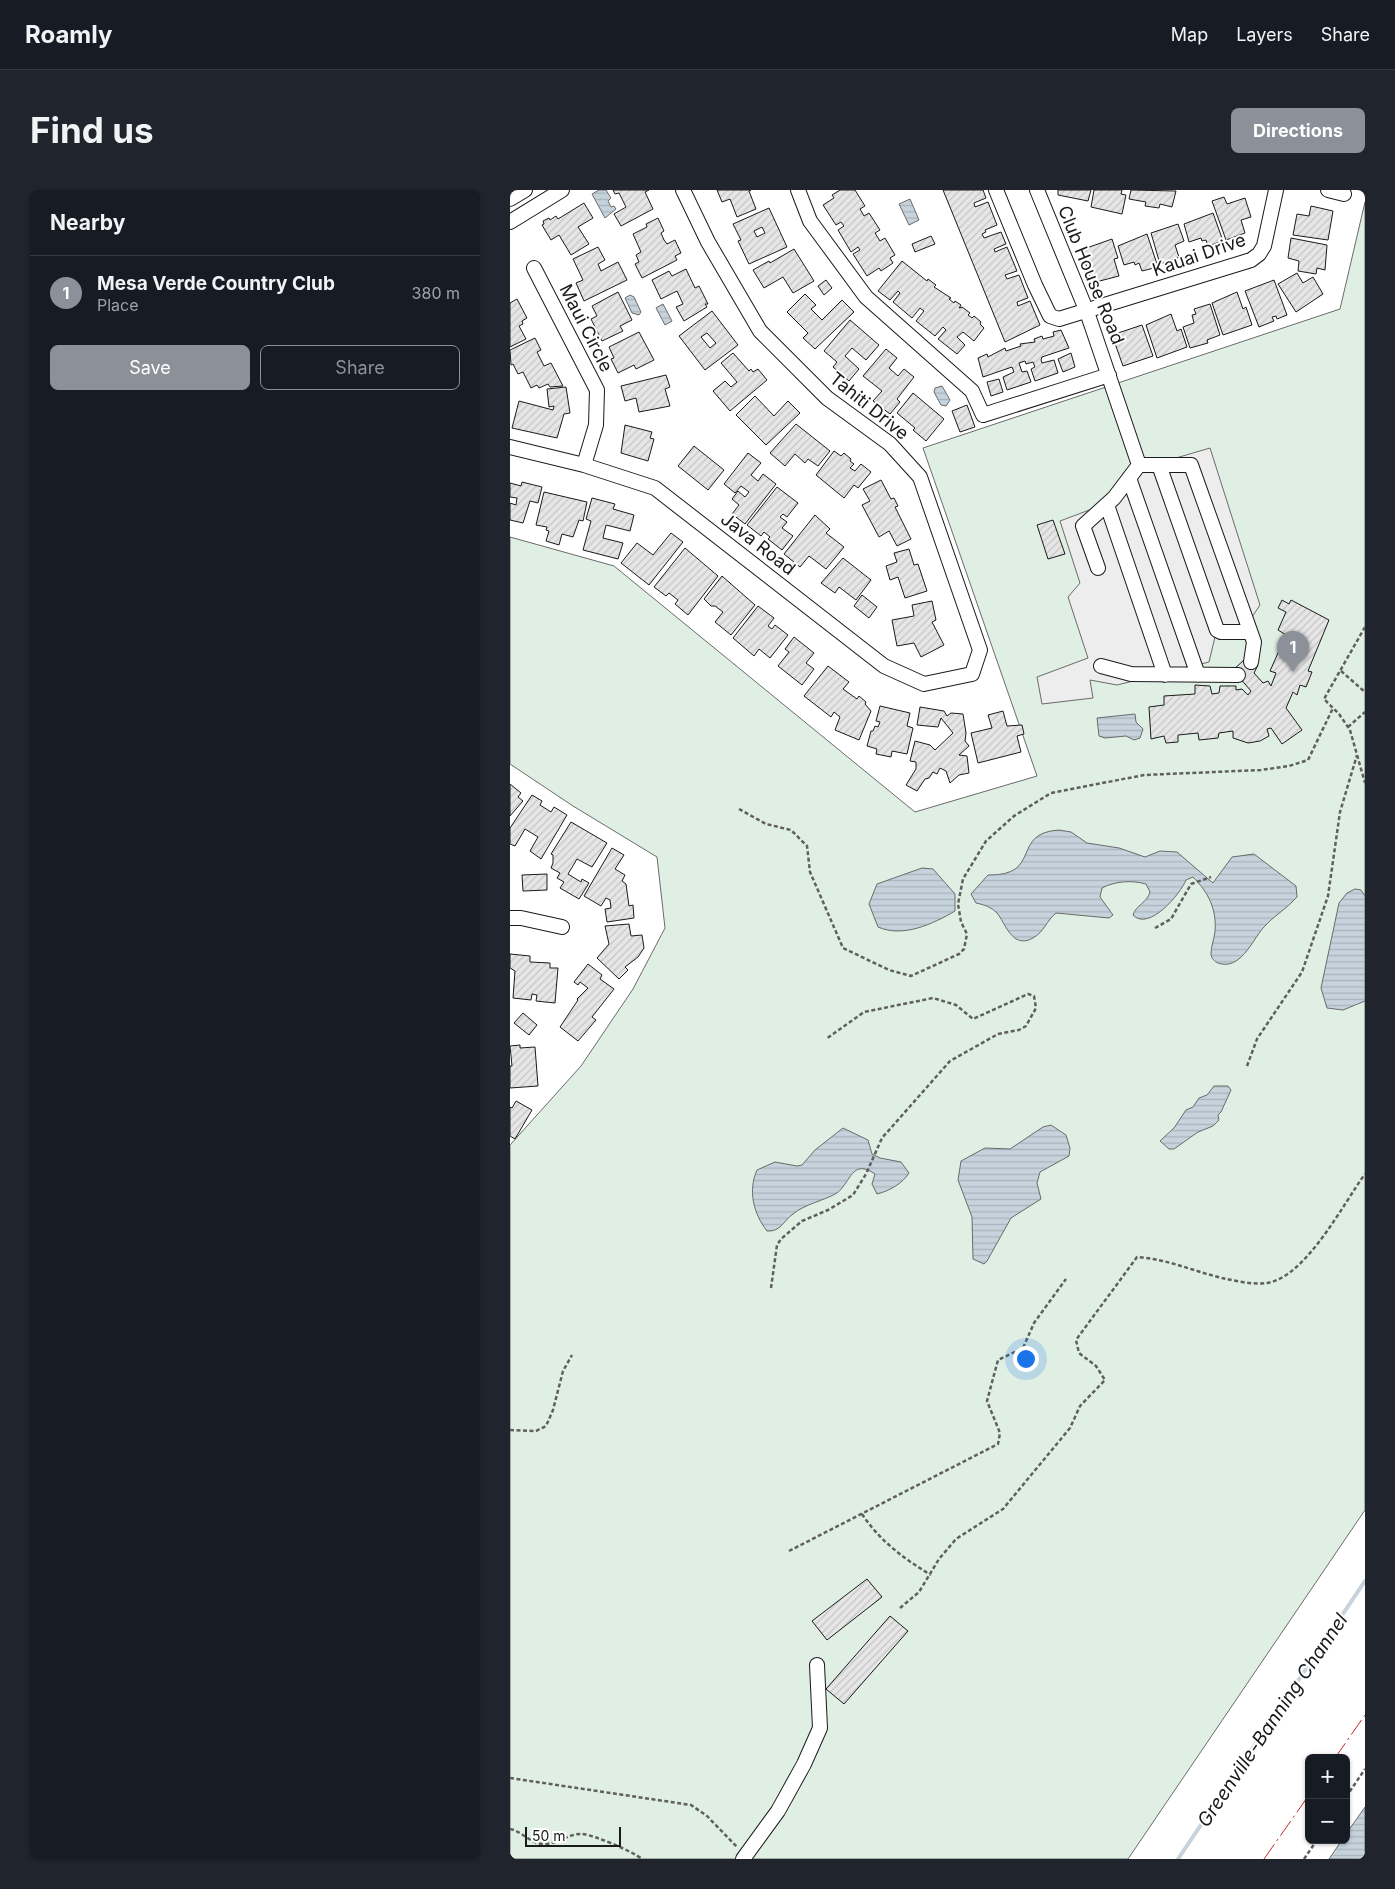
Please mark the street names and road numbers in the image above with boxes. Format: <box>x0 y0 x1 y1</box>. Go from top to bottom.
street label: Club House Road <box>1054 202 1129 347</box>
street label: Kauai Drive <box>1150 229 1248 280</box>
street label: Maui Circle <box>555 280 617 375</box>
street label: Tahiti Drive <box>826 367 913 444</box>
street label: Java Road <box>717 508 800 579</box>

